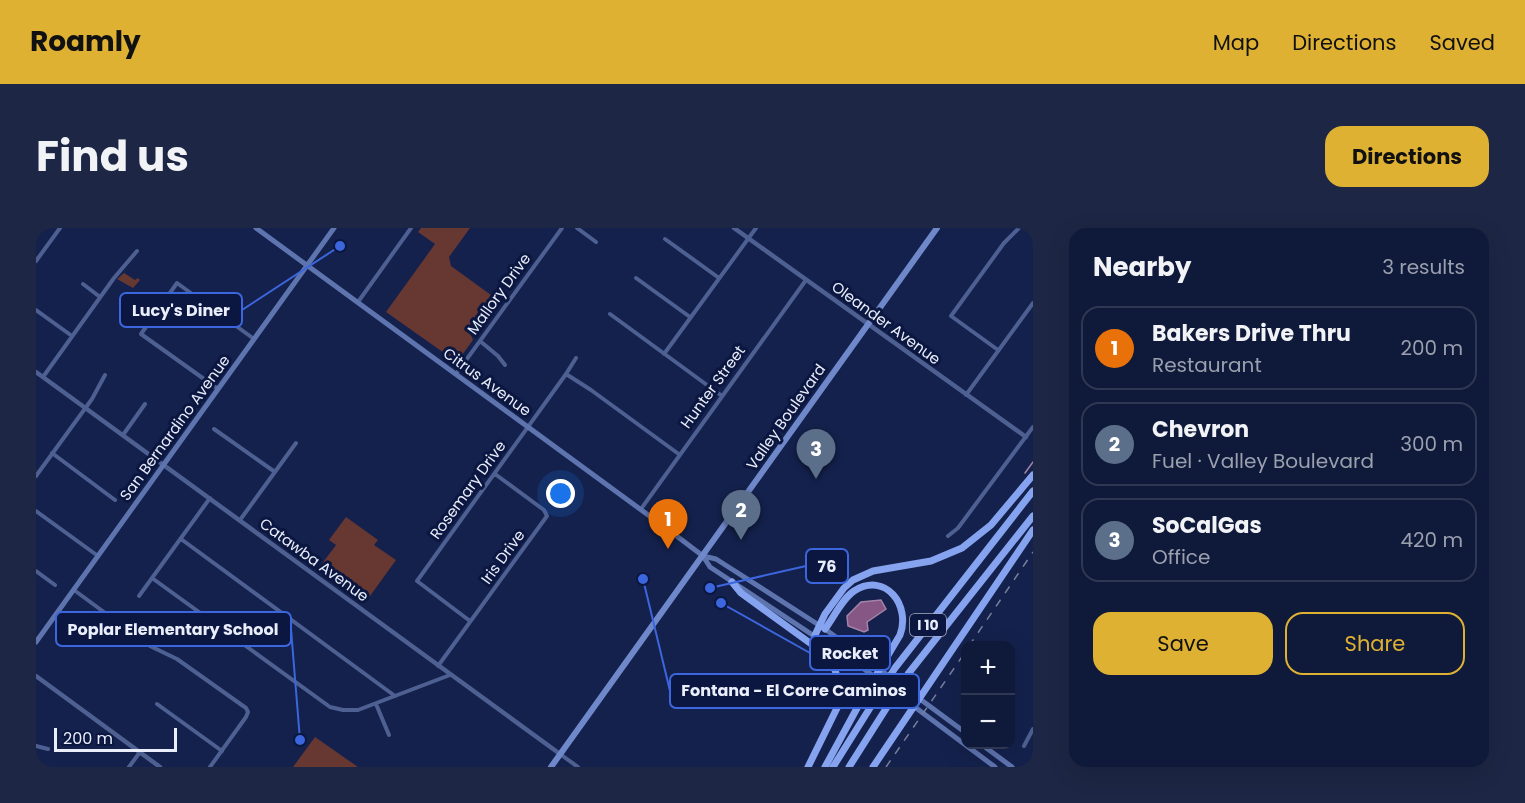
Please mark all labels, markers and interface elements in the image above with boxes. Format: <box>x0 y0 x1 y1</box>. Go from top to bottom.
text: Roamly <box>30 22 141 61</box>
text: Map <box>1213 28 1259 57</box>
text: Directions <box>1292 28 1396 57</box>
text: Saved <box>1429 28 1495 57</box>
button: Directions <box>1325 126 1489 187</box>
text: Find us <box>36 127 189 186</box>
street label: Mallory Drive <box>462 249 535 339</box>
text: Nearby <box>1093 249 1191 285</box>
text: 3 results <box>1382 253 1465 281</box>
street label: Oleander Avenue <box>828 276 945 369</box>
callout: Lucy's Diner <box>120 293 242 327</box>
text: Lucy's Diner <box>132 299 230 322</box>
text: Bakers Drive Thru <box>1152 318 1351 349</box>
text: 1 <box>1111 334 1118 362</box>
text: 200 m <box>1400 334 1463 362</box>
street label: Hunter Street <box>675 341 750 432</box>
street label: Citrus Avenue <box>439 343 536 421</box>
street label: San Bernardino Avenue <box>115 351 235 505</box>
text: Restaurant <box>1152 351 1262 379</box>
street label: Valley Boulevard <box>741 359 830 474</box>
text: Chevron <box>1152 414 1249 445</box>
pin: 3 <box>796 430 836 479</box>
text: 2 <box>1109 430 1120 458</box>
text: 300 m <box>1400 430 1463 458</box>
street label: Rosemary Drive <box>425 436 511 543</box>
text: Fuel · Valley Boulevard <box>1152 447 1374 475</box>
your location <box>546 479 575 508</box>
pin: 2 <box>722 490 760 540</box>
pin: 1 <box>648 500 688 549</box>
text: SoCalGas <box>1152 510 1262 541</box>
street label: Catawba Avenue <box>255 513 373 606</box>
street label: Iris Drive <box>476 525 529 588</box>
text: 3 <box>1108 526 1121 554</box>
text: 420 m <box>1400 526 1463 554</box>
text: Office <box>1152 543 1210 571</box>
callout: 76 <box>806 549 848 583</box>
text: 76 <box>818 555 836 578</box>
callout: Poplar Elementary School <box>56 612 291 646</box>
button: Save <box>1093 612 1273 675</box>
button: Share <box>1285 612 1465 675</box>
road number: I 10 <box>910 614 946 636</box>
text: Poplar Elementary School <box>68 618 278 641</box>
callout: Rocket <box>810 636 890 670</box>
map controls <box>961 641 1015 749</box>
button: + <box>961 641 1015 695</box>
text: Rocket <box>822 642 878 665</box>
callout: Fontana - El Corre Caminos <box>670 674 919 708</box>
text: Fontana - El Corre Caminos <box>681 679 907 702</box>
button: − <box>961 695 1015 749</box>
scale bar <box>54 725 177 752</box>
text: 200 m <box>63 727 113 750</box>

